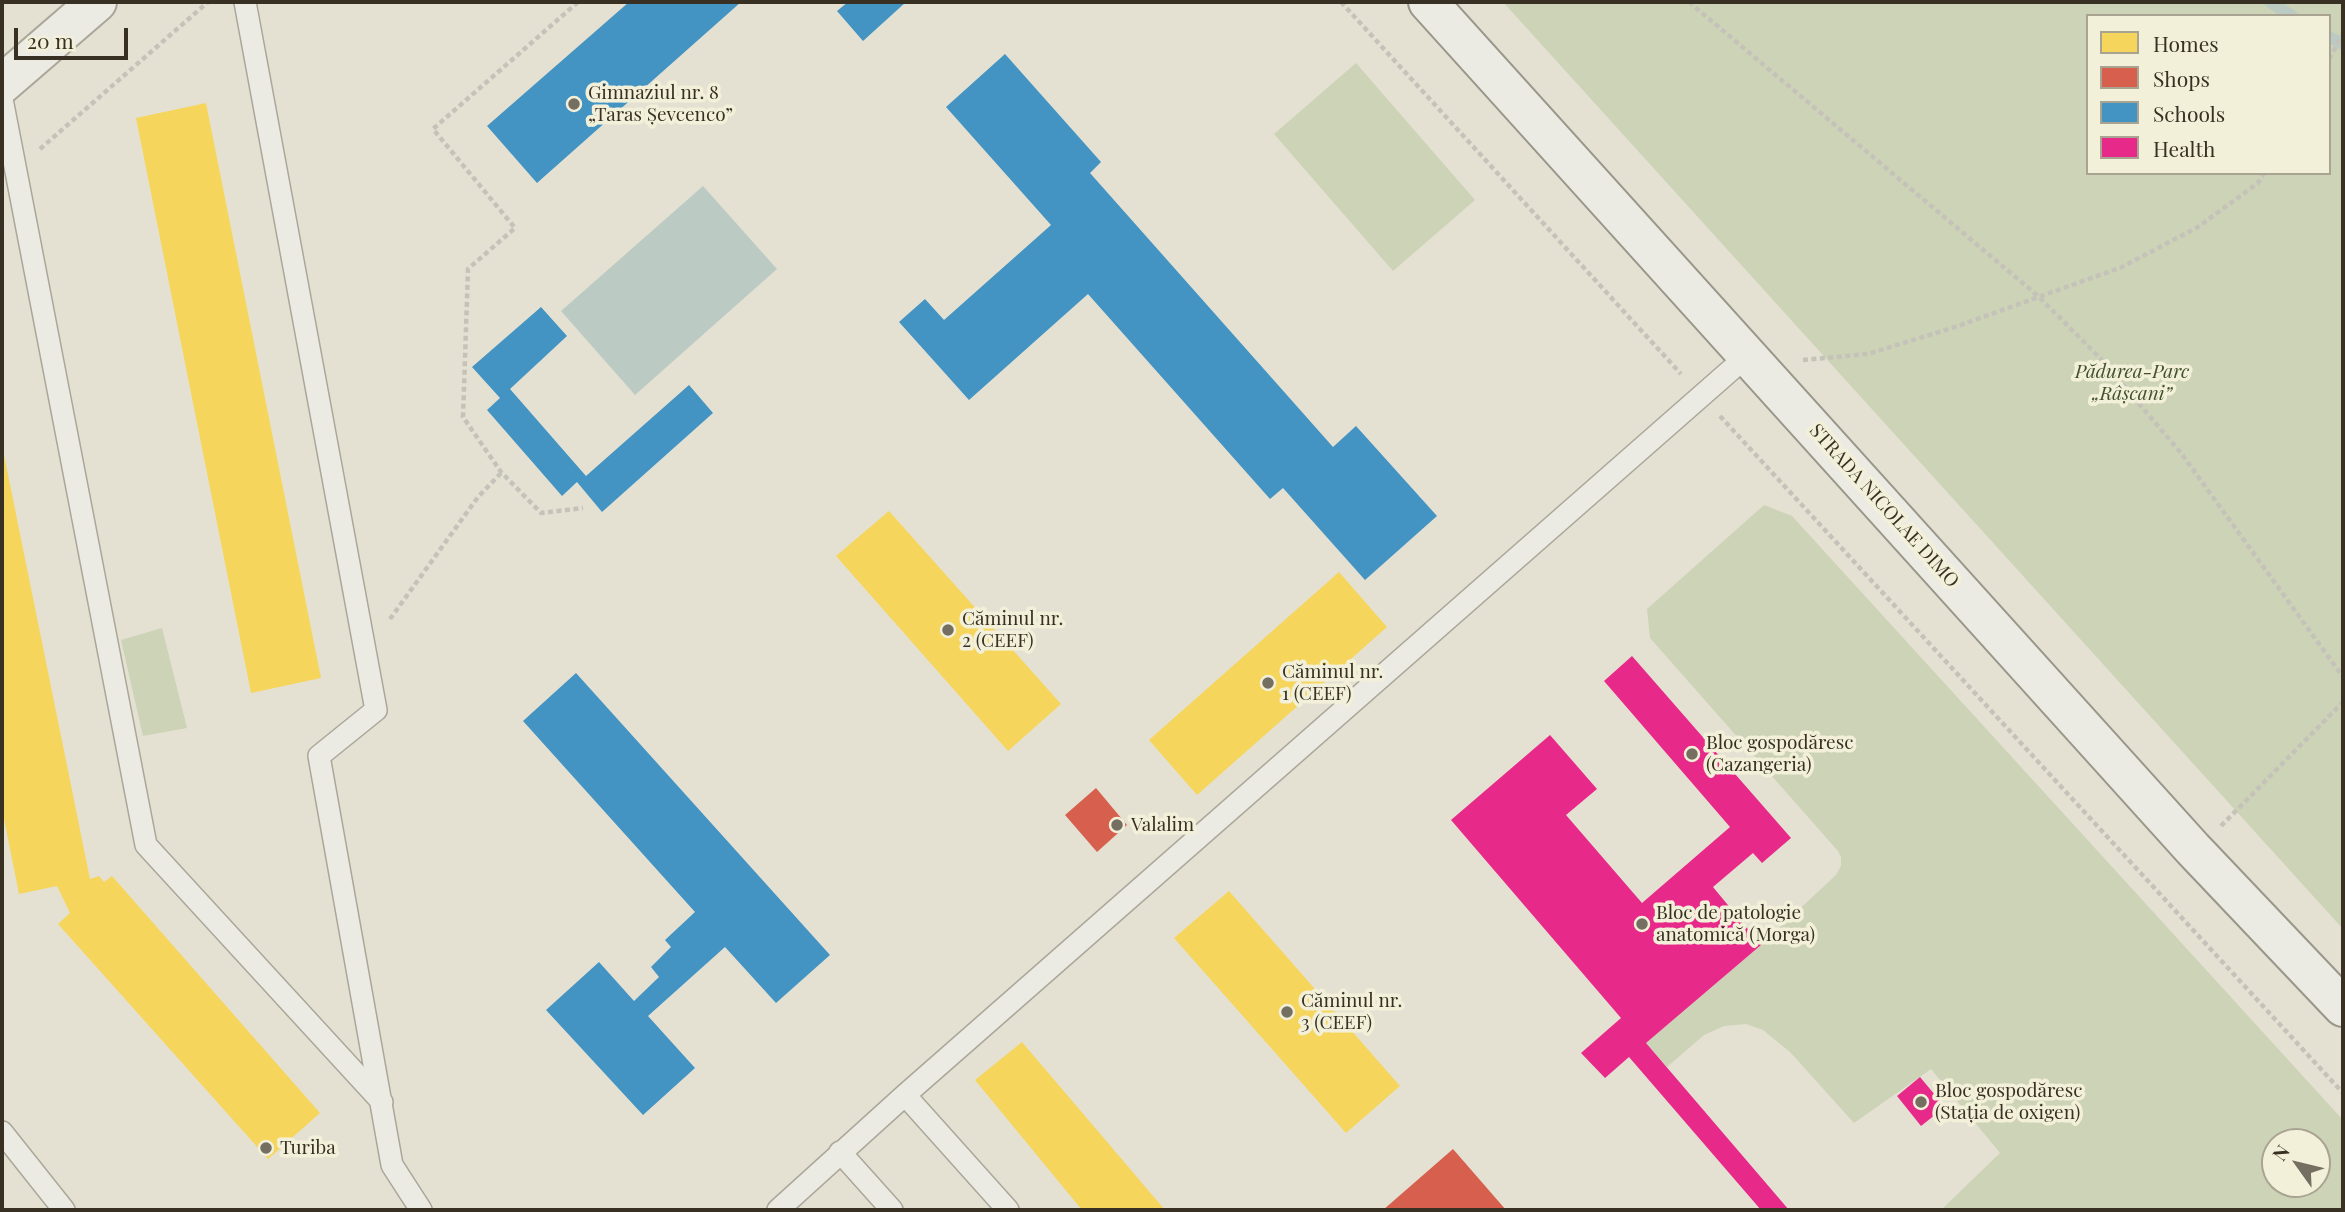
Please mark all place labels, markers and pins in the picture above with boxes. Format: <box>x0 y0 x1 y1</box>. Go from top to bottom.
place label: Gimnaziul nr. 8 „Taras Șevcenco” <box>588 82 733 126</box>
marker: Gimnaziul nr. 8 „Taras Șevcenco” <box>566 96 582 112</box>
place label: Căminul nr. 2 (CEEF) <box>962 608 1063 652</box>
marker: Căminul nr. 2 (CEEF) <box>940 622 956 638</box>
place label: Căminul nr. 1 (CEEF) <box>1282 661 1383 705</box>
marker: Căminul nr. 1 (CEEF) <box>1260 675 1276 691</box>
place label: Bloc gospodăresc (Cazangeria) <box>1706 732 1853 776</box>
marker: Bloc gospodăresc (Cazangeria) <box>1684 746 1700 762</box>
place label: Valalim <box>1131 814 1194 836</box>
marker: Valalim <box>1109 817 1125 833</box>
place label: Bloc de patologie anatomică (Morga) <box>1656 902 1815 946</box>
marker: Bloc de patologie anatomică (Morga) <box>1634 916 1650 932</box>
place label: Căminul nr. 3 (CEEF) <box>1301 990 1402 1034</box>
marker: Căminul nr. 3 (CEEF) <box>1279 1004 1295 1020</box>
place label: Bloc gospodăresc (Stația de oxigen) <box>1935 1080 2082 1124</box>
marker: Bloc gospodăresc (Stația de oxigen) <box>1913 1094 1929 1110</box>
place label: Turiba <box>280 1137 336 1159</box>
marker: Turiba <box>258 1140 274 1156</box>

